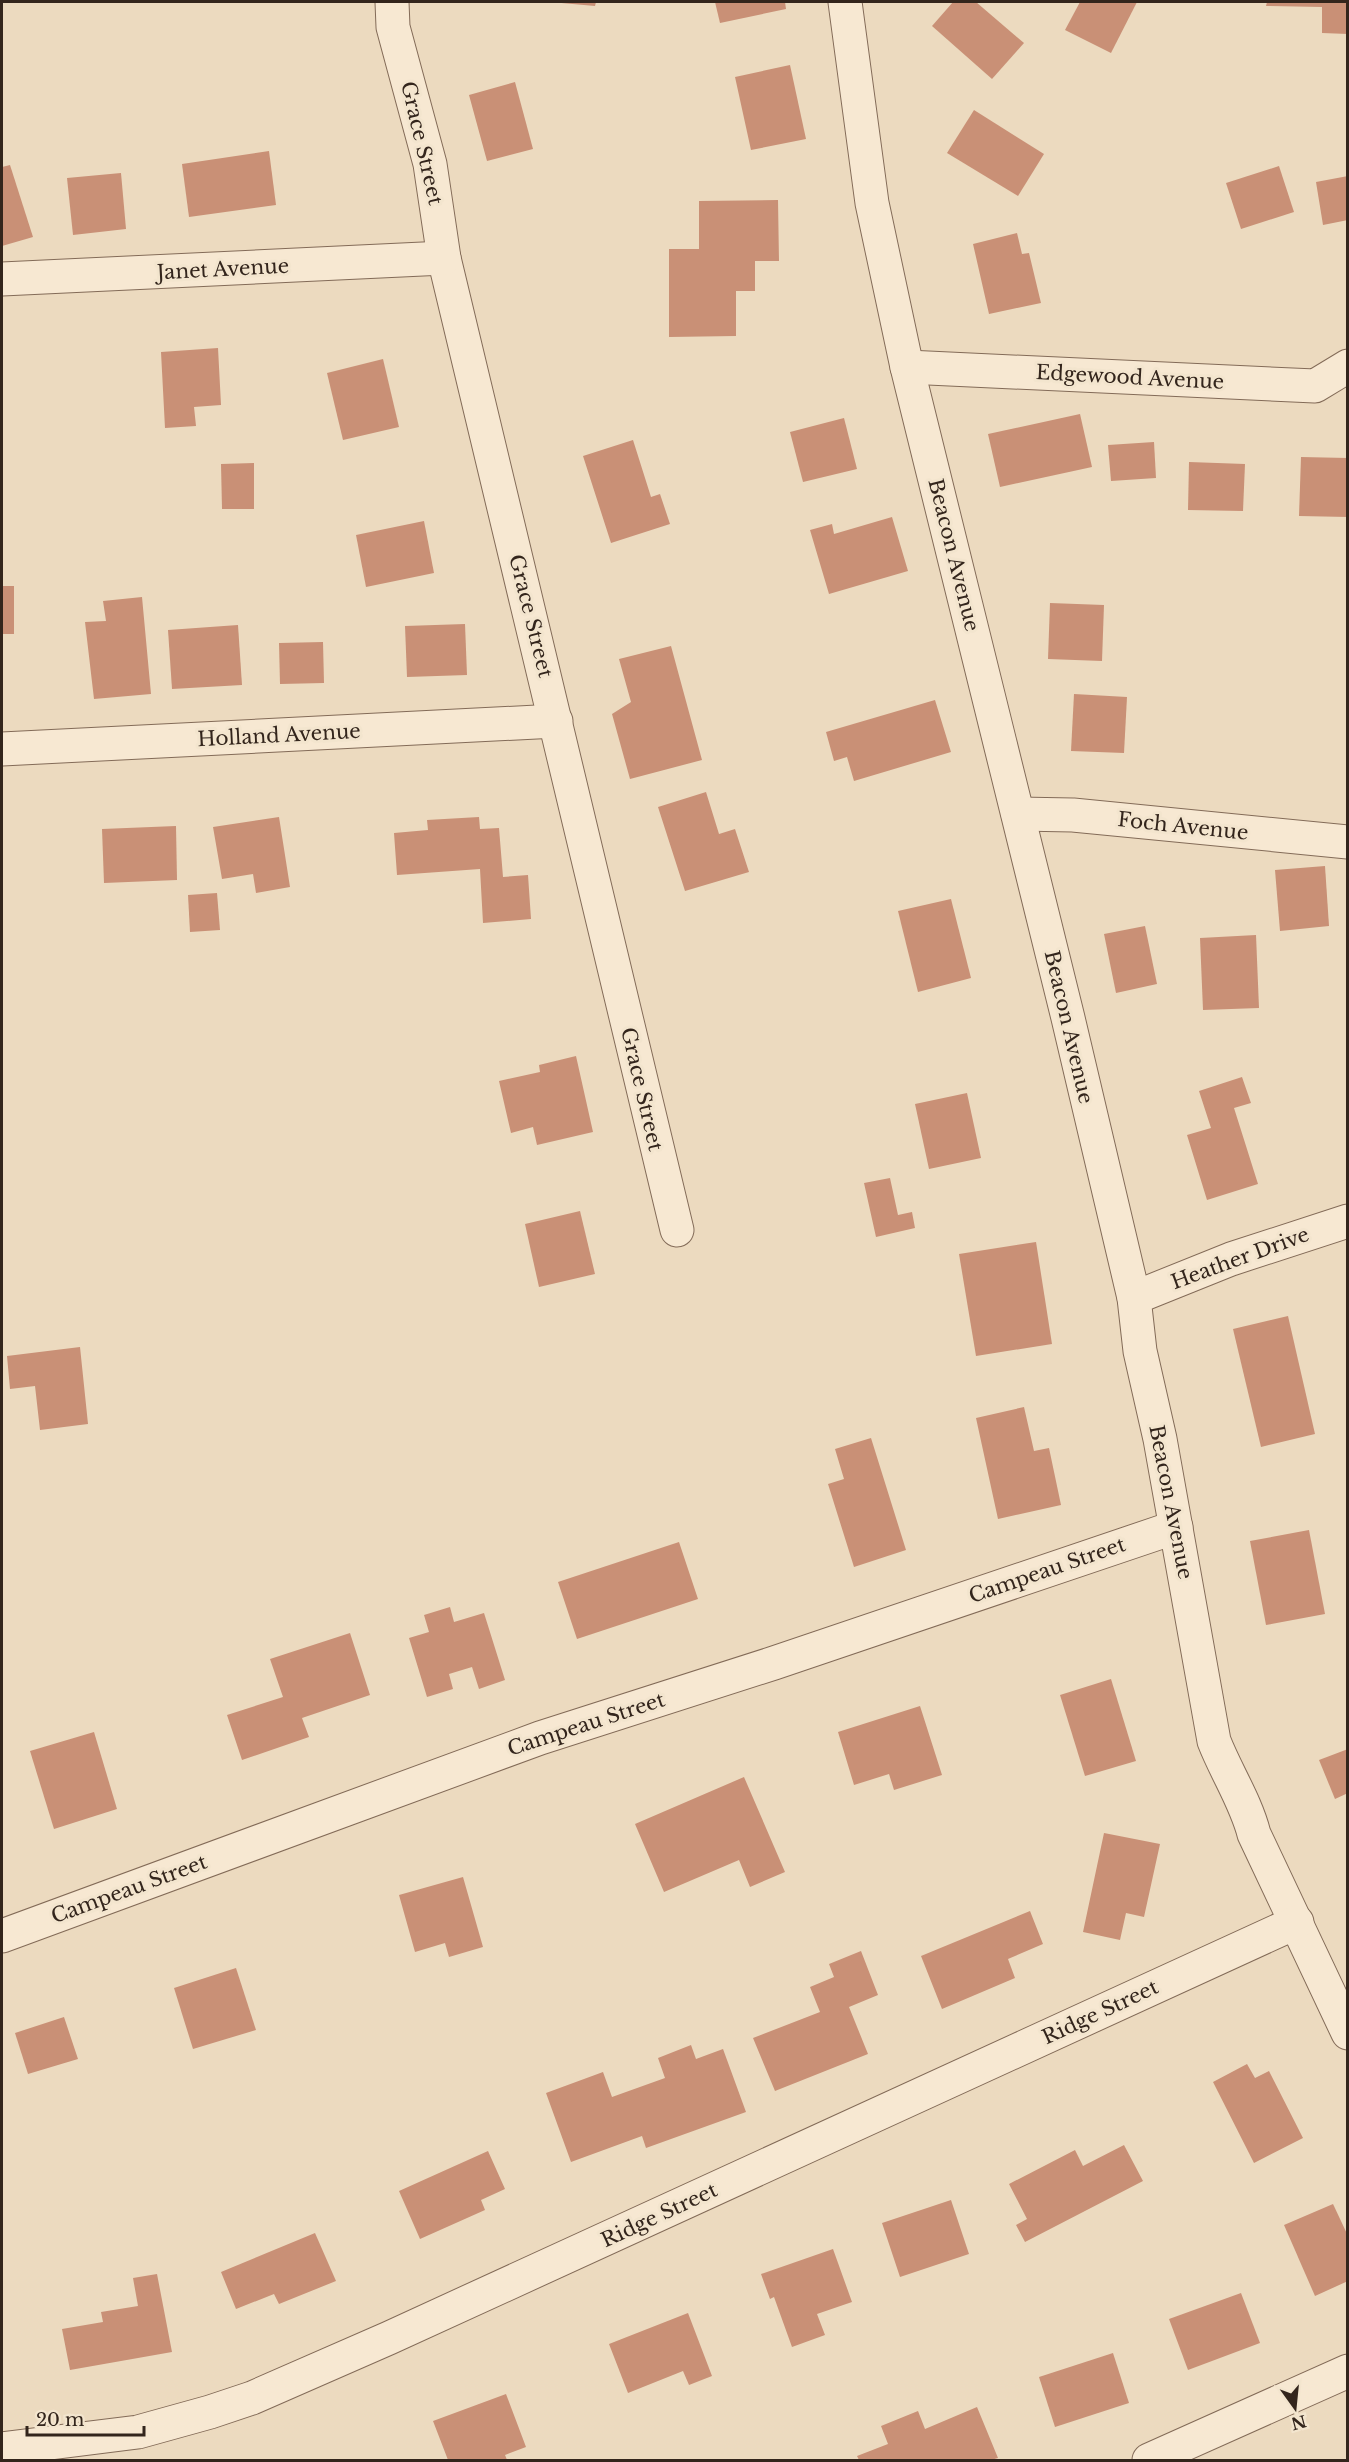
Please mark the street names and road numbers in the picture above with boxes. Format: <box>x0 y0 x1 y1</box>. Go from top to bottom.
street label: Grace Street <box>396 79 448 208</box>
street label: Janet Avenue <box>153 254 290 285</box>
street label: Edgewood Avenue <box>1035 360 1225 394</box>
street label: Beacon Avenue <box>923 476 985 634</box>
street label: Grace Street <box>504 552 558 681</box>
street label: Holland Avenue <box>197 719 361 751</box>
street label: Foch Avenue <box>1116 807 1250 845</box>
street label: Beacon Avenue <box>1040 948 1098 1106</box>
street label: Grace Street <box>616 1025 668 1154</box>
street label: Heather Drive <box>1168 1222 1312 1294</box>
street label: Beacon Avenue <box>1144 1423 1198 1581</box>
street label: Campeau Street <box>966 1532 1129 1608</box>
street label: Campeau Street <box>504 1687 668 1761</box>
street label: Campeau Street <box>48 1850 211 1928</box>
street label: Ridge Street <box>1038 1974 1162 2049</box>
street label: Ridge Street <box>597 2177 721 2252</box>

